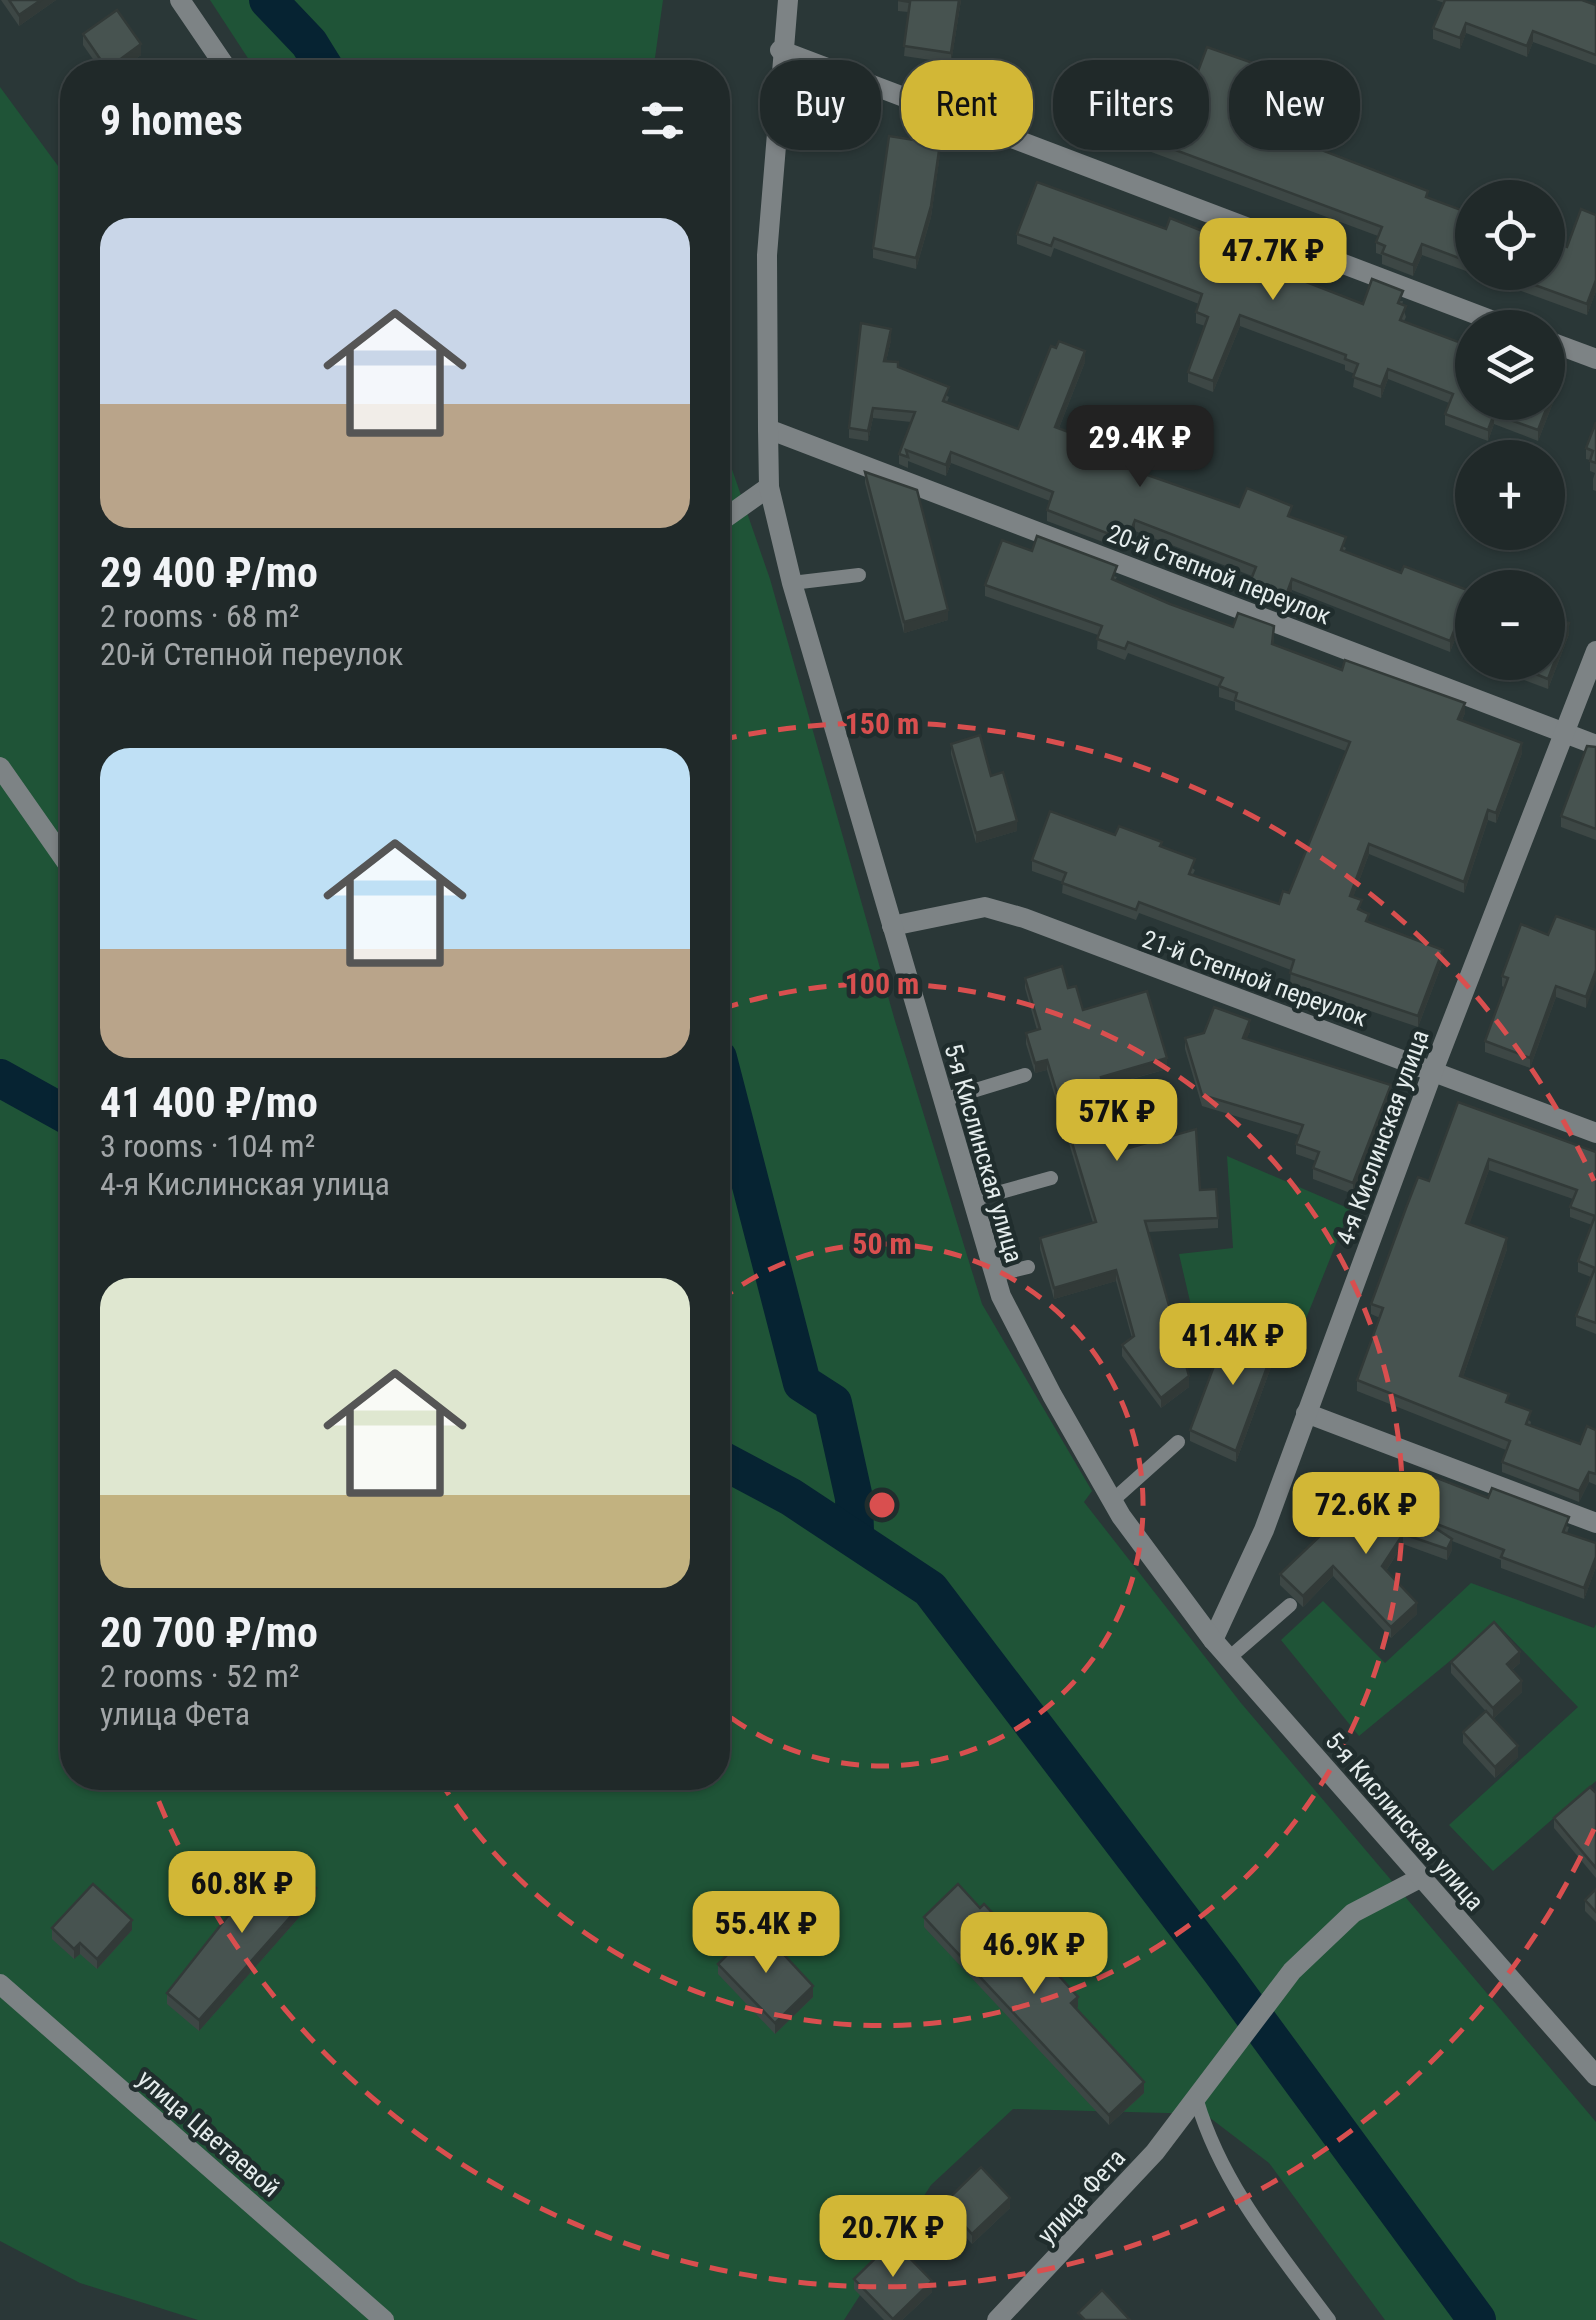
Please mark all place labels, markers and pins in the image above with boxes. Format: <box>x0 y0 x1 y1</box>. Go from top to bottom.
pin: 47.7K ₽ <box>1181 218 1365 303</box>
pin: 29.4K ₽ <box>1048 405 1232 490</box>
pin: 57K ₽ <box>1047 1079 1187 1164</box>
pin: 41.4K ₽ <box>1141 1303 1325 1388</box>
pin: 72.6K ₽ <box>1274 1472 1458 1557</box>
centre of rings <box>864 1487 900 1523</box>
pin: 60.8K ₽ <box>150 1851 334 1936</box>
pin: 55.4K ₽ <box>674 1891 858 1976</box>
pin: 46.9K ₽ <box>942 1912 1126 1997</box>
pin: 20.7K ₽ <box>801 2195 985 2280</box>

